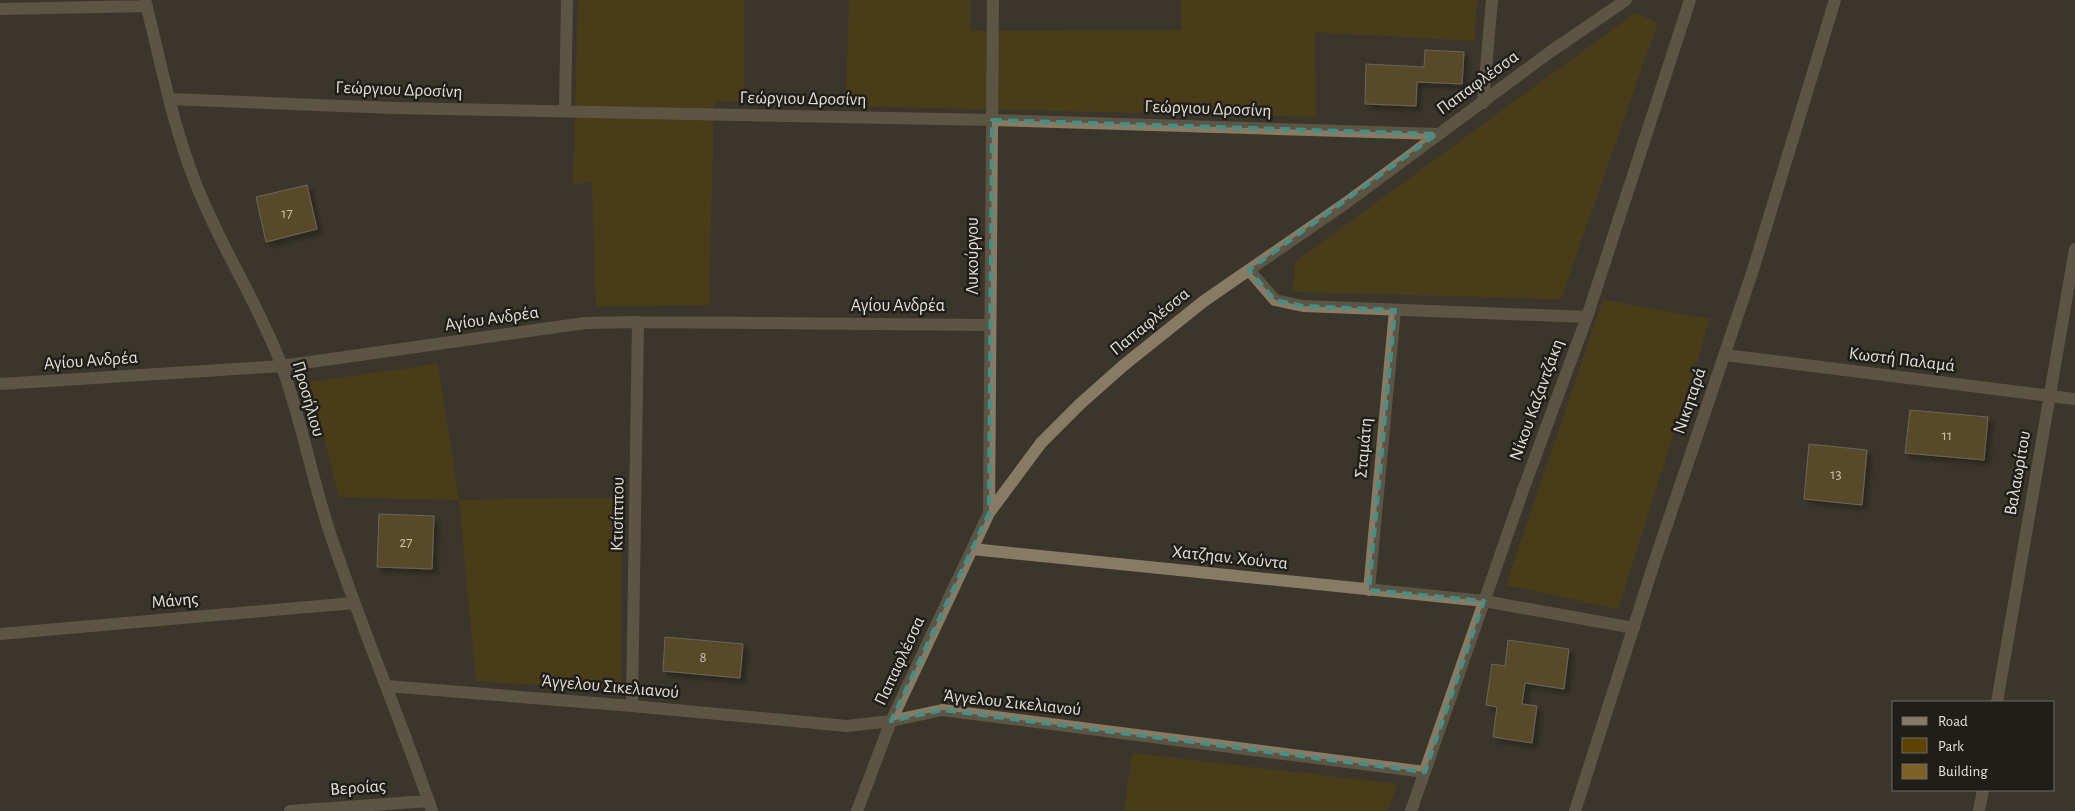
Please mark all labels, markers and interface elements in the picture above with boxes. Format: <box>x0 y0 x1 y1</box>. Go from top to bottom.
street label: Παπαφλέσσα <box>1434 48 1522 118</box>
street label: Γεώργιου Δροσίνη <box>335 78 463 101</box>
street label: Γεώργιου Δροσίνη <box>739 88 867 109</box>
street label: Γεώργιου Δροσίνη <box>1144 97 1272 120</box>
house number: 17 <box>281 206 293 221</box>
street label: Λυκούργου <box>964 217 982 295</box>
street label: Παπαφλέσσα <box>1107 285 1193 359</box>
street label: Αγίου Ανδρέα <box>851 296 945 315</box>
street label: Αγίου Ανδρέα <box>444 303 540 334</box>
street label: Νίκου Καζαντζάκη <box>1506 337 1567 463</box>
street label: Κωστή Παλαμά <box>1848 345 1956 375</box>
street label: Αγίου Ανδρέα <box>43 348 139 373</box>
street label: Προσήλιου <box>289 359 327 439</box>
street label: Νικηταρά <box>1670 366 1710 436</box>
street label: Σταμάτη <box>1352 417 1376 479</box>
house number: 11 <box>1942 428 1952 443</box>
street label: Βαλαωρίτου <box>2001 429 2034 517</box>
house number: 13 <box>1830 467 1842 482</box>
street label: Κτισίππου <box>607 477 628 551</box>
house number: 27 <box>399 535 413 550</box>
street label: Χατζηαν. Χούντα <box>1171 543 1289 573</box>
street label: Μάνης <box>151 590 199 612</box>
street label: Παπαφλέσσα <box>872 614 928 708</box>
house number: 8 <box>699 650 707 665</box>
street label: Άγγελου Σικελιανού <box>540 672 680 702</box>
street label: Άγγελου Σικελιανού <box>942 687 1082 719</box>
legend <box>1892 701 2055 791</box>
text: Road <box>1938 714 1968 729</box>
text: Park <box>1938 739 1964 754</box>
text: Building <box>1938 764 1988 779</box>
street label: Βεροίας <box>329 776 387 799</box>

